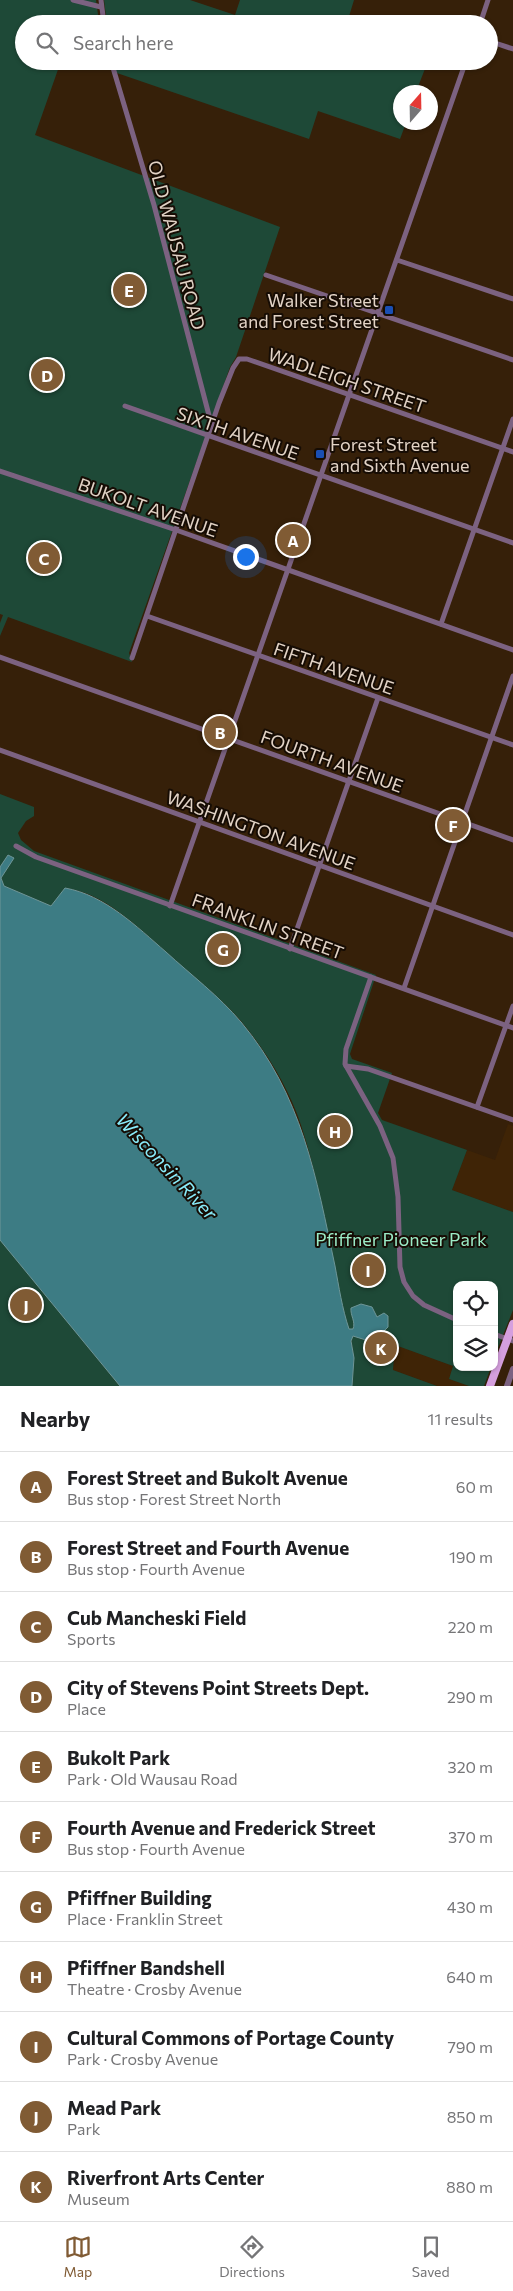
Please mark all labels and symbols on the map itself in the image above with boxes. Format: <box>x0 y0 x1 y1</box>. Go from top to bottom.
north arrow <box>393 85 438 130</box>
street label: OLD WAUSAU ROAD <box>144 158 210 332</box>
pin: E <box>113 271 145 309</box>
place label: Walker Street and Forest Street <box>239 289 379 332</box>
marker: Walker Street and Forest Street <box>383 304 395 316</box>
street label: WADLEIGH STREET <box>265 343 429 417</box>
pin: D <box>31 356 63 394</box>
street label: SIXTH AVENUE <box>174 402 302 464</box>
place label: Forest Street and Sixth Avenue <box>330 433 469 476</box>
marker: Forest Street and Sixth Avenue <box>314 448 326 460</box>
street label: BUKOLT AVENUE <box>75 473 221 541</box>
pin: A <box>277 521 309 559</box>
pin: C <box>28 539 60 577</box>
your location <box>233 544 259 570</box>
street label: FIFTH AVENUE <box>271 637 397 699</box>
pin: B <box>204 713 236 751</box>
street label: FOURTH AVENUE <box>258 725 406 797</box>
street label: WASHINGTON AVENUE <box>164 786 358 874</box>
pin: F <box>437 806 469 844</box>
street label: FRANKLIN STREET <box>189 888 347 964</box>
pin: G <box>207 930 239 968</box>
water label: Wisconsin River <box>112 1108 223 1225</box>
pin: H <box>319 1112 351 1150</box>
park label: Pfiffner Pioneer Park <box>315 1228 487 1250</box>
pin: I <box>352 1251 384 1289</box>
pin: J <box>10 1286 42 1324</box>
pin: K <box>365 1329 397 1367</box>

